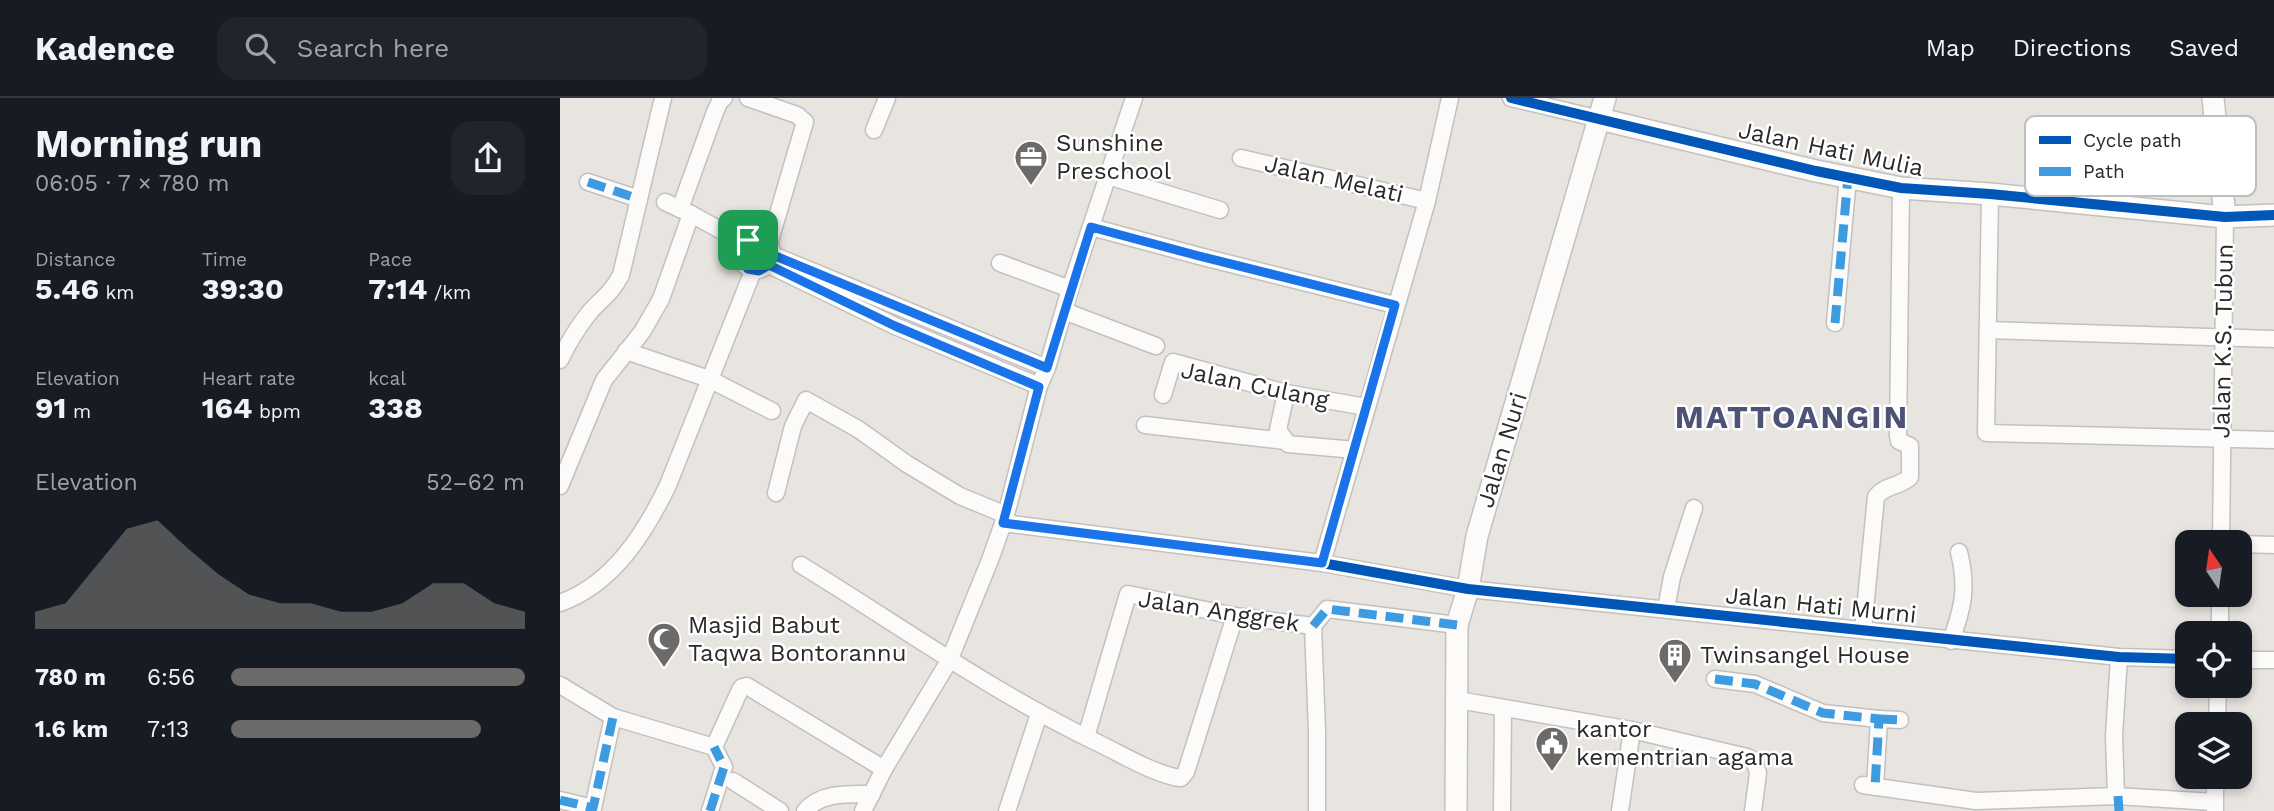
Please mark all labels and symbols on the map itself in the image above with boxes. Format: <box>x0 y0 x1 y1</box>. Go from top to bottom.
street label: Jalan Hati Mulia <box>1736 116 1926 182</box>
legend <box>2025 116 2256 196</box>
place label: Sunshine Preschool <box>1056 129 1172 185</box>
text: Cycle path <box>2083 129 2182 152</box>
office icon: Sunshine Preschool <box>1012 138 1050 187</box>
street label: Jalan Melati <box>1262 149 1406 209</box>
text: Path <box>2083 160 2125 183</box>
pin <box>718 210 778 270</box>
street label: Jalan K.S. Tubun <box>2207 243 2239 439</box>
street label: Jalan Culang <box>1178 356 1332 414</box>
street label: Jalan Nuri <box>1471 389 1533 511</box>
district label: MATTOANGIN <box>1675 398 1909 436</box>
north arrow <box>2175 530 2252 607</box>
street label: Jalan Hati Murni <box>1724 581 1918 629</box>
street label: Jalan Anggrek <box>1136 584 1302 638</box>
place label: Masjid Babut Taqwa Bontorannu <box>688 611 907 667</box>
mosque icon: Masjid Babut Taqwa Bontorannu <box>645 620 683 669</box>
building icon: Twinsangel House <box>1656 636 1694 685</box>
place label: Twinsangel House <box>1700 641 1910 669</box>
place label: kantor kementrian agama <box>1576 715 1794 771</box>
public building icon: kantor kementrian agama <box>1533 724 1571 773</box>

